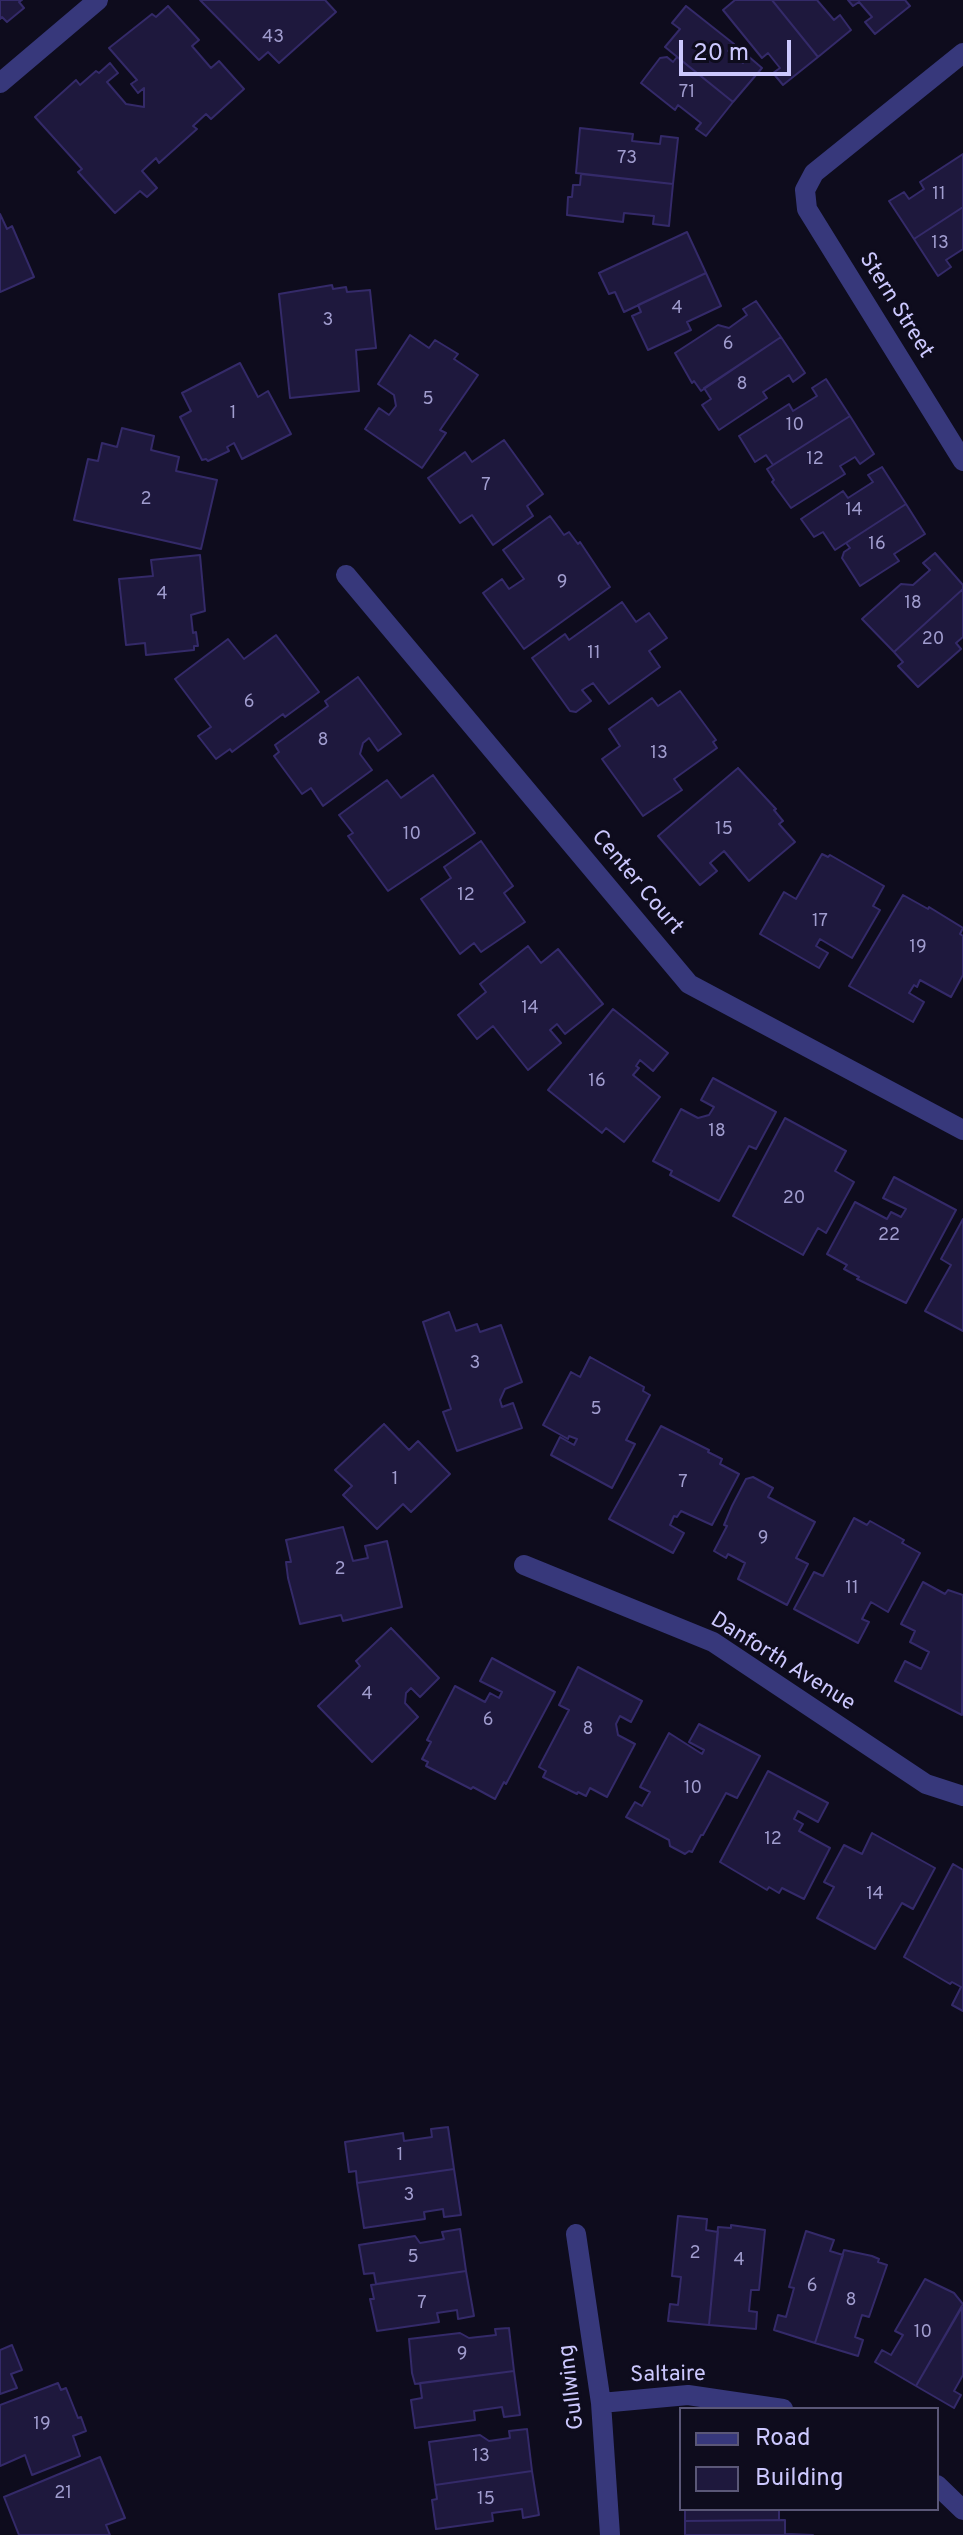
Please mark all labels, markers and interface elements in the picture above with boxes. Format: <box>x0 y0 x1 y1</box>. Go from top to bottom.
scale bar <box>683 24 795 74</box>
house number: 43 <box>262 27 284 49</box>
text: 20 m <box>693 39 749 69</box>
house number: 71 <box>679 82 695 104</box>
house number: 73 <box>617 148 637 170</box>
house number: 11 <box>932 184 946 206</box>
house number: 13 <box>931 233 949 255</box>
street label: Stern Street <box>852 248 938 364</box>
house number: 4 <box>671 298 683 320</box>
house number: 3 <box>323 310 333 332</box>
house number: 6 <box>723 334 733 356</box>
house number: 8 <box>737 374 747 396</box>
house number: 5 <box>422 389 434 411</box>
house number: 1 <box>230 403 236 425</box>
house number: 10 <box>786 415 804 437</box>
house number: 12 <box>806 449 824 471</box>
house number: 7 <box>481 475 491 497</box>
house number: 2 <box>140 489 152 511</box>
house number: 14 <box>845 500 863 522</box>
house number: 16 <box>868 534 886 556</box>
house number: 9 <box>557 572 567 594</box>
house number: 4 <box>156 584 168 606</box>
house number: 18 <box>904 593 922 615</box>
house number: 20 <box>922 629 944 651</box>
house number: 11 <box>587 643 601 665</box>
house number: 6 <box>244 692 254 714</box>
house number: 8 <box>318 730 328 752</box>
house number: 13 <box>650 743 668 765</box>
house number: 15 <box>715 819 733 841</box>
house number: 10 <box>403 824 421 846</box>
street label: Center Court <box>585 825 687 941</box>
house number: 12 <box>457 885 475 907</box>
house number: 17 <box>812 911 828 933</box>
house number: 19 <box>909 937 927 959</box>
house number: 14 <box>521 998 539 1020</box>
house number: 16 <box>588 1071 606 1093</box>
house number: 18 <box>708 1121 726 1143</box>
house number: 20 <box>783 1188 805 1210</box>
house number: 22 <box>878 1225 900 1247</box>
house number: 3 <box>470 1353 480 1375</box>
house number: 5 <box>590 1399 602 1421</box>
house number: 1 <box>392 1469 398 1491</box>
house number: 7 <box>678 1472 688 1494</box>
house number: 9 <box>758 1528 768 1550</box>
house number: 2 <box>334 1559 346 1581</box>
house number: 11 <box>845 1578 859 1600</box>
street label: Danforth Avenue <box>705 1608 859 1718</box>
house number: 4 <box>361 1684 373 1706</box>
house number: 6 <box>483 1710 493 1732</box>
house number: 8 <box>583 1719 593 1741</box>
house number: 10 <box>684 1778 702 1800</box>
house number: 12 <box>764 1829 782 1851</box>
house number: 14 <box>866 1884 884 1906</box>
house number: 1 <box>397 2145 403 2167</box>
house number: 3 <box>404 2185 414 2207</box>
house number: 2 <box>689 2243 701 2265</box>
house number: 5 <box>407 2247 419 2269</box>
house number: 4 <box>733 2250 745 2272</box>
house number: 6 <box>807 2276 817 2298</box>
house number: 8 <box>846 2290 856 2312</box>
house number: 7 <box>417 2293 427 2315</box>
house number: 10 <box>914 2322 932 2344</box>
street label: Gullwing <box>555 2343 591 2431</box>
house number: 9 <box>457 2344 467 2366</box>
street label: Saltaire <box>630 2362 706 2390</box>
legend <box>679 2407 939 2511</box>
house number: 19 <box>33 2414 51 2436</box>
text: Road <box>755 2424 811 2454</box>
house number: 13 <box>472 2446 490 2468</box>
text: Building <box>755 2464 844 2494</box>
house number: 21 <box>54 2483 72 2505</box>
house number: 15 <box>477 2489 495 2511</box>

